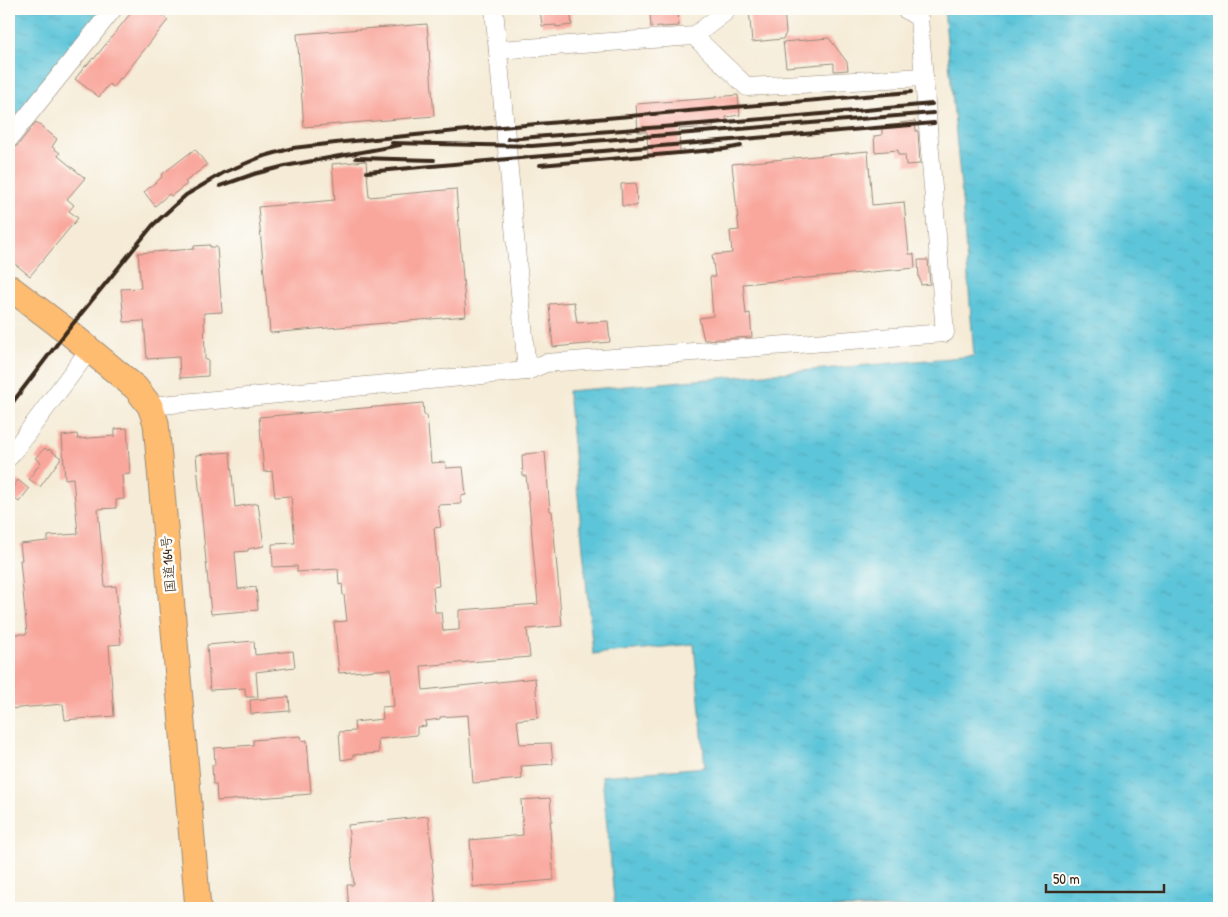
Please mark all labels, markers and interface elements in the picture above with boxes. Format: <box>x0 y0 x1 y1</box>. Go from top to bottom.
street label: 国道164号 <box>156 534 179 594</box>
scale bar <box>1046 862 1163 894</box>
text: 50 m <box>1053 868 1080 889</box>

